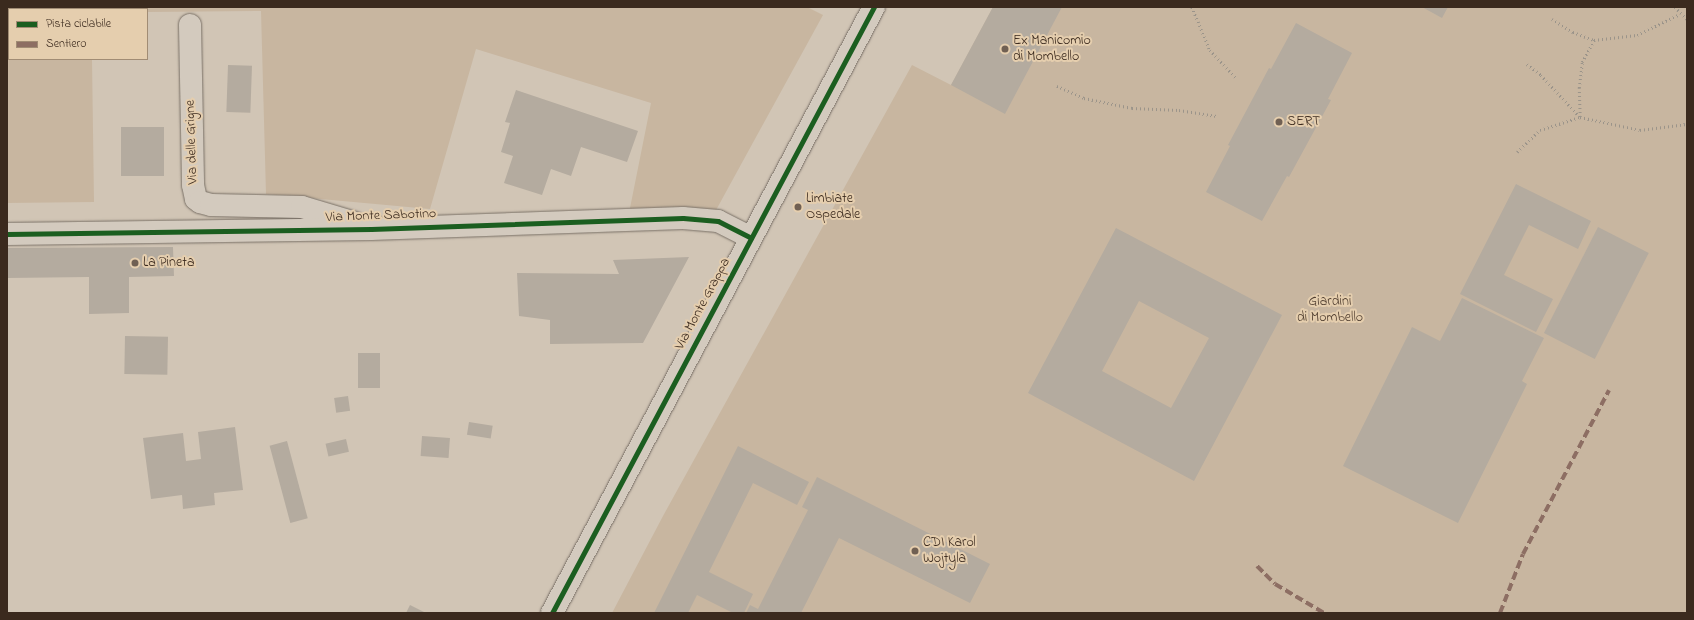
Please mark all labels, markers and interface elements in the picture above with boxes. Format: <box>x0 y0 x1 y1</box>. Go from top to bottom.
legend <box>8 8 148 60</box>
text: Pista ciclabile <box>46 15 111 33</box>
place label: Ex Manicomio di Mombello <box>1013 33 1091 66</box>
text: Sentiero <box>46 35 87 53</box>
marker: Ex Manicomio di Mombello <box>1000 44 1010 54</box>
street label: Via delle Grigne <box>182 99 202 185</box>
place label: SERT <box>1287 114 1320 130</box>
marker: SERT <box>1274 117 1284 127</box>
place label: Limbiate Ospedale <box>806 191 860 224</box>
marker: Limbiate Ospedale <box>793 202 803 212</box>
street label: Via Monte Sabotino <box>325 206 437 226</box>
place label: La Pineta <box>143 255 194 271</box>
street label: Via Monte Grappa <box>672 255 734 353</box>
marker: La Pineta <box>130 258 140 268</box>
park label: Giardini di Mombello <box>1297 294 1363 326</box>
place label: CDI Karol Wojtyla <box>923 535 976 568</box>
marker: CDI Karol Wojtyla <box>910 546 920 556</box>

